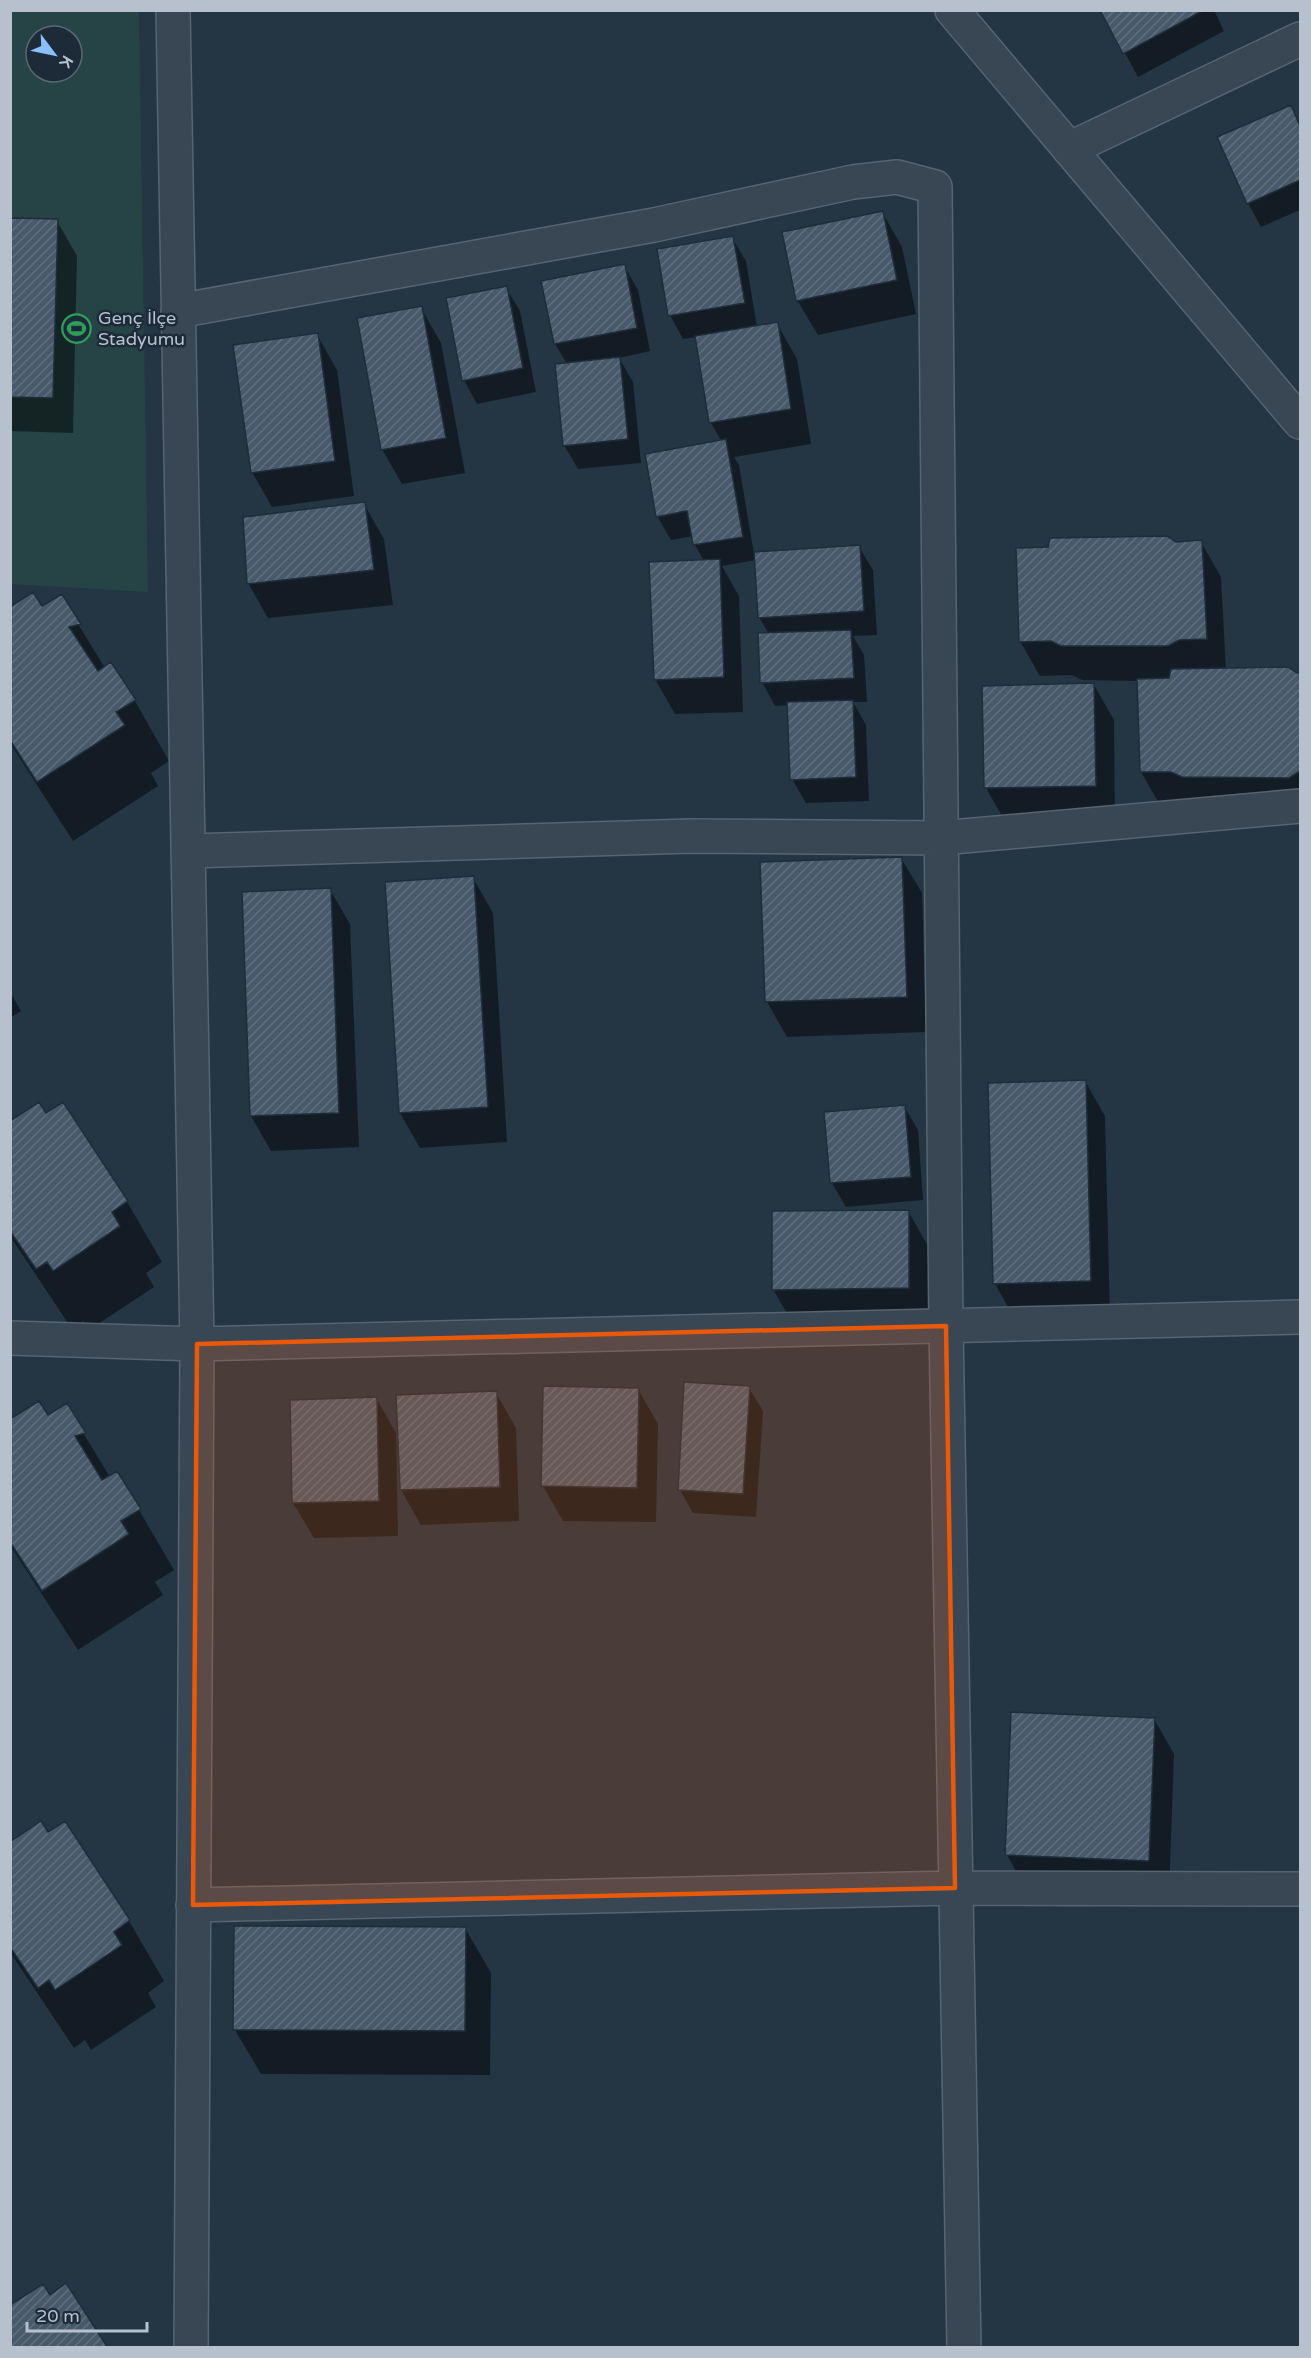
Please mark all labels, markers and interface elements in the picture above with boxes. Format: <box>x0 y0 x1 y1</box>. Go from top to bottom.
north arrow <box>24 24 84 84</box>
text: K <box>54 52 77 71</box>
place label: Genç İlçe Stadyumu <box>98 307 185 350</box>
sports icon: Genç İlçe Stadyumu <box>61 312 93 344</box>
scale bar <box>27 2295 147 2333</box>
text: 20 m <box>36 2305 80 2327</box>

